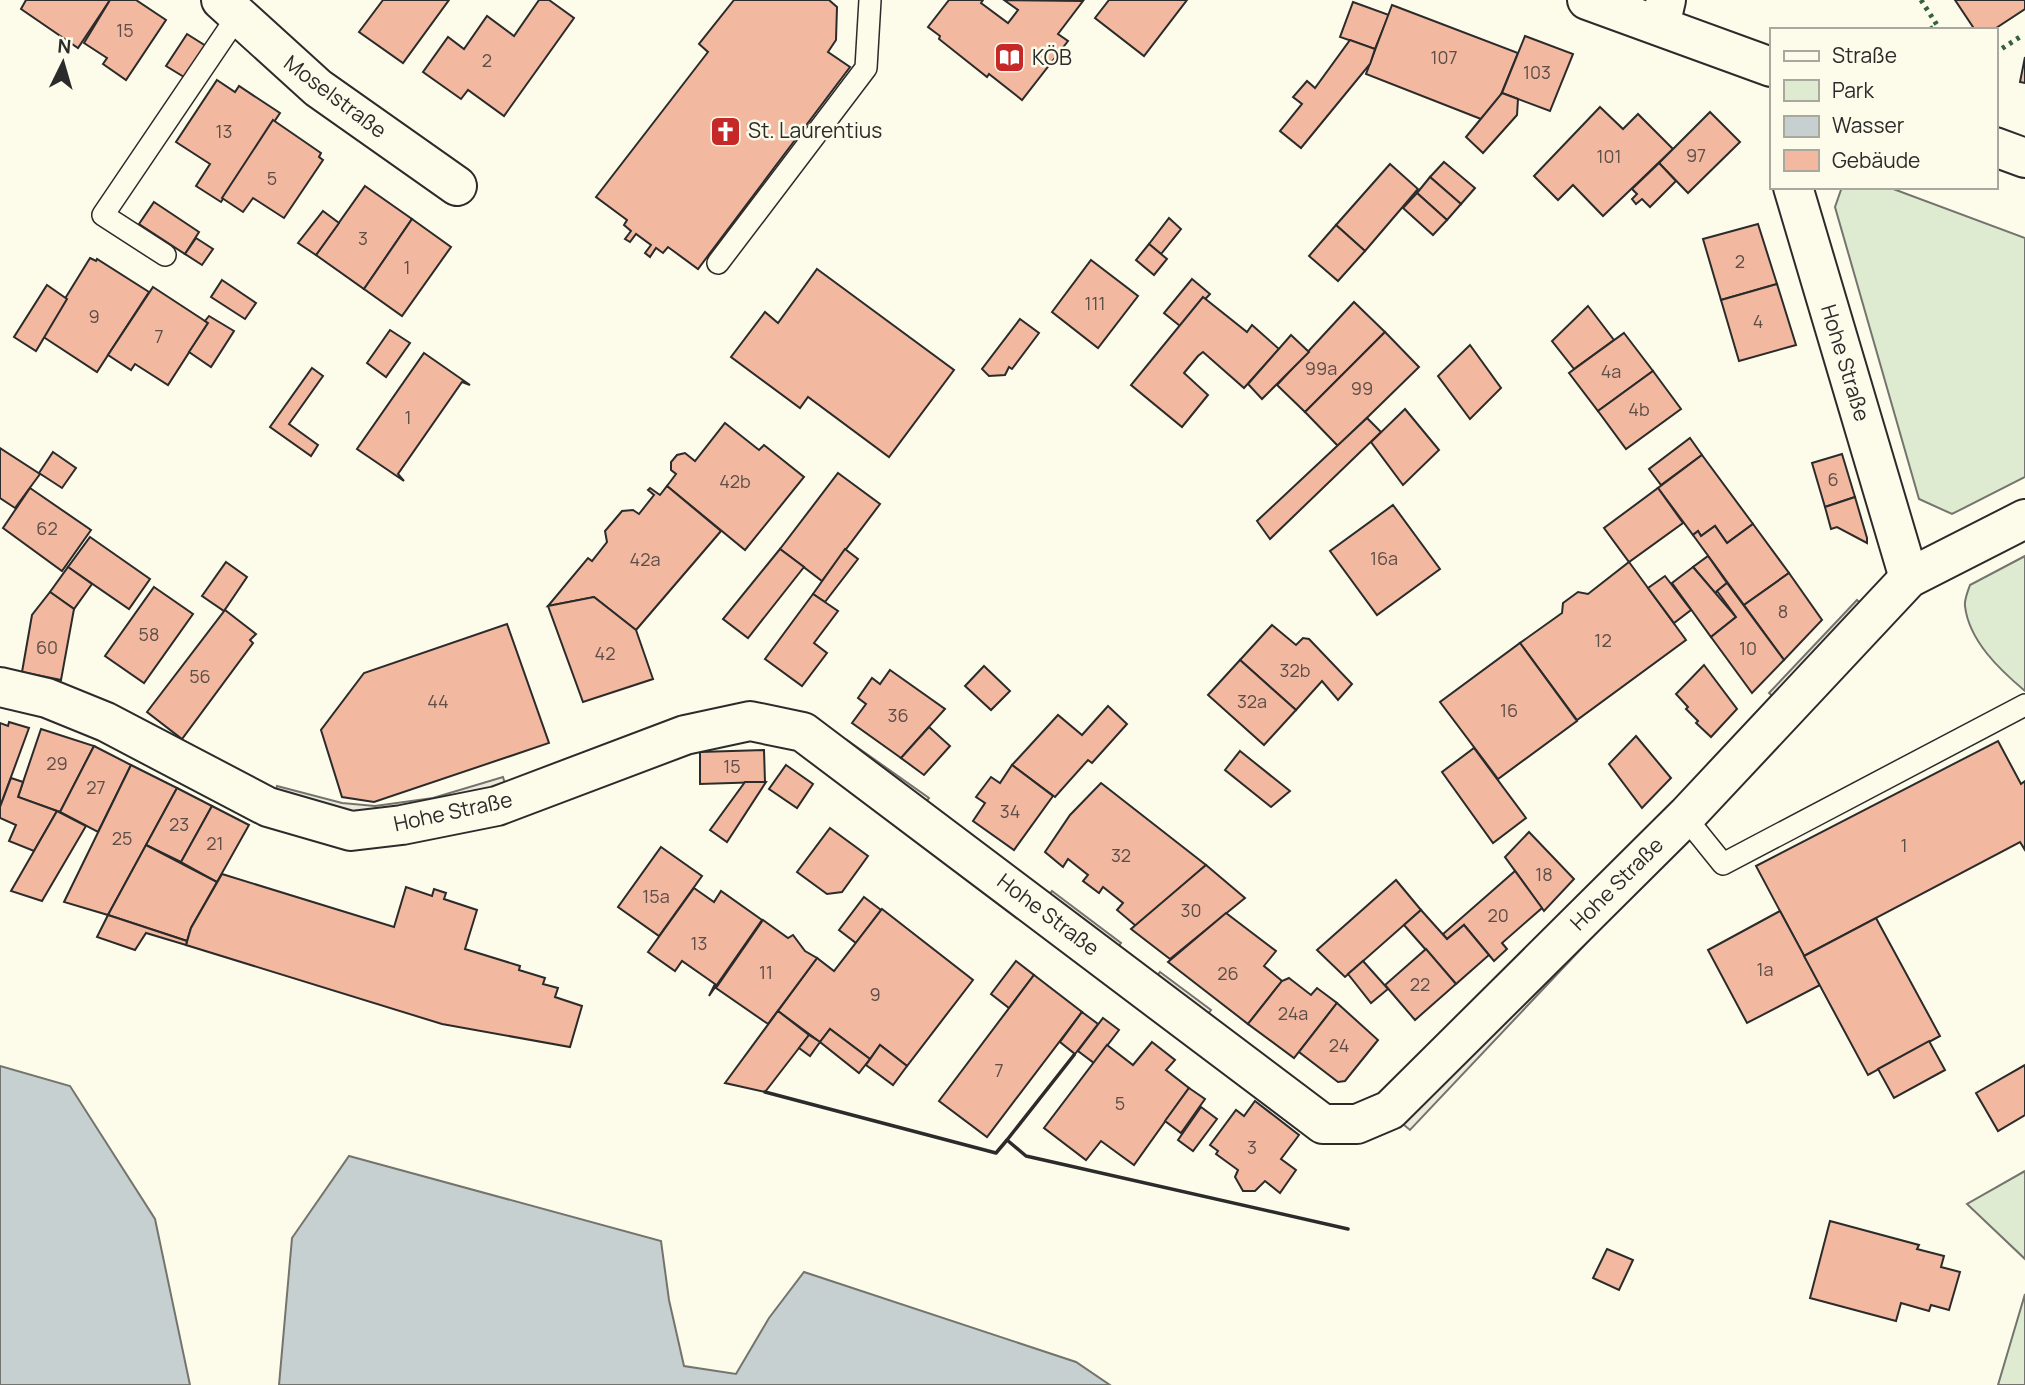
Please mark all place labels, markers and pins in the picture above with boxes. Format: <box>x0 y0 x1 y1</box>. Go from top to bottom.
library icon: KÖB <box>992 41 1026 75</box>
place label: KÖB <box>1032 43 1072 71</box>
church icon: St. Laurentius <box>708 114 742 148</box>
place label: St. Laurentius <box>748 116 882 144</box>

